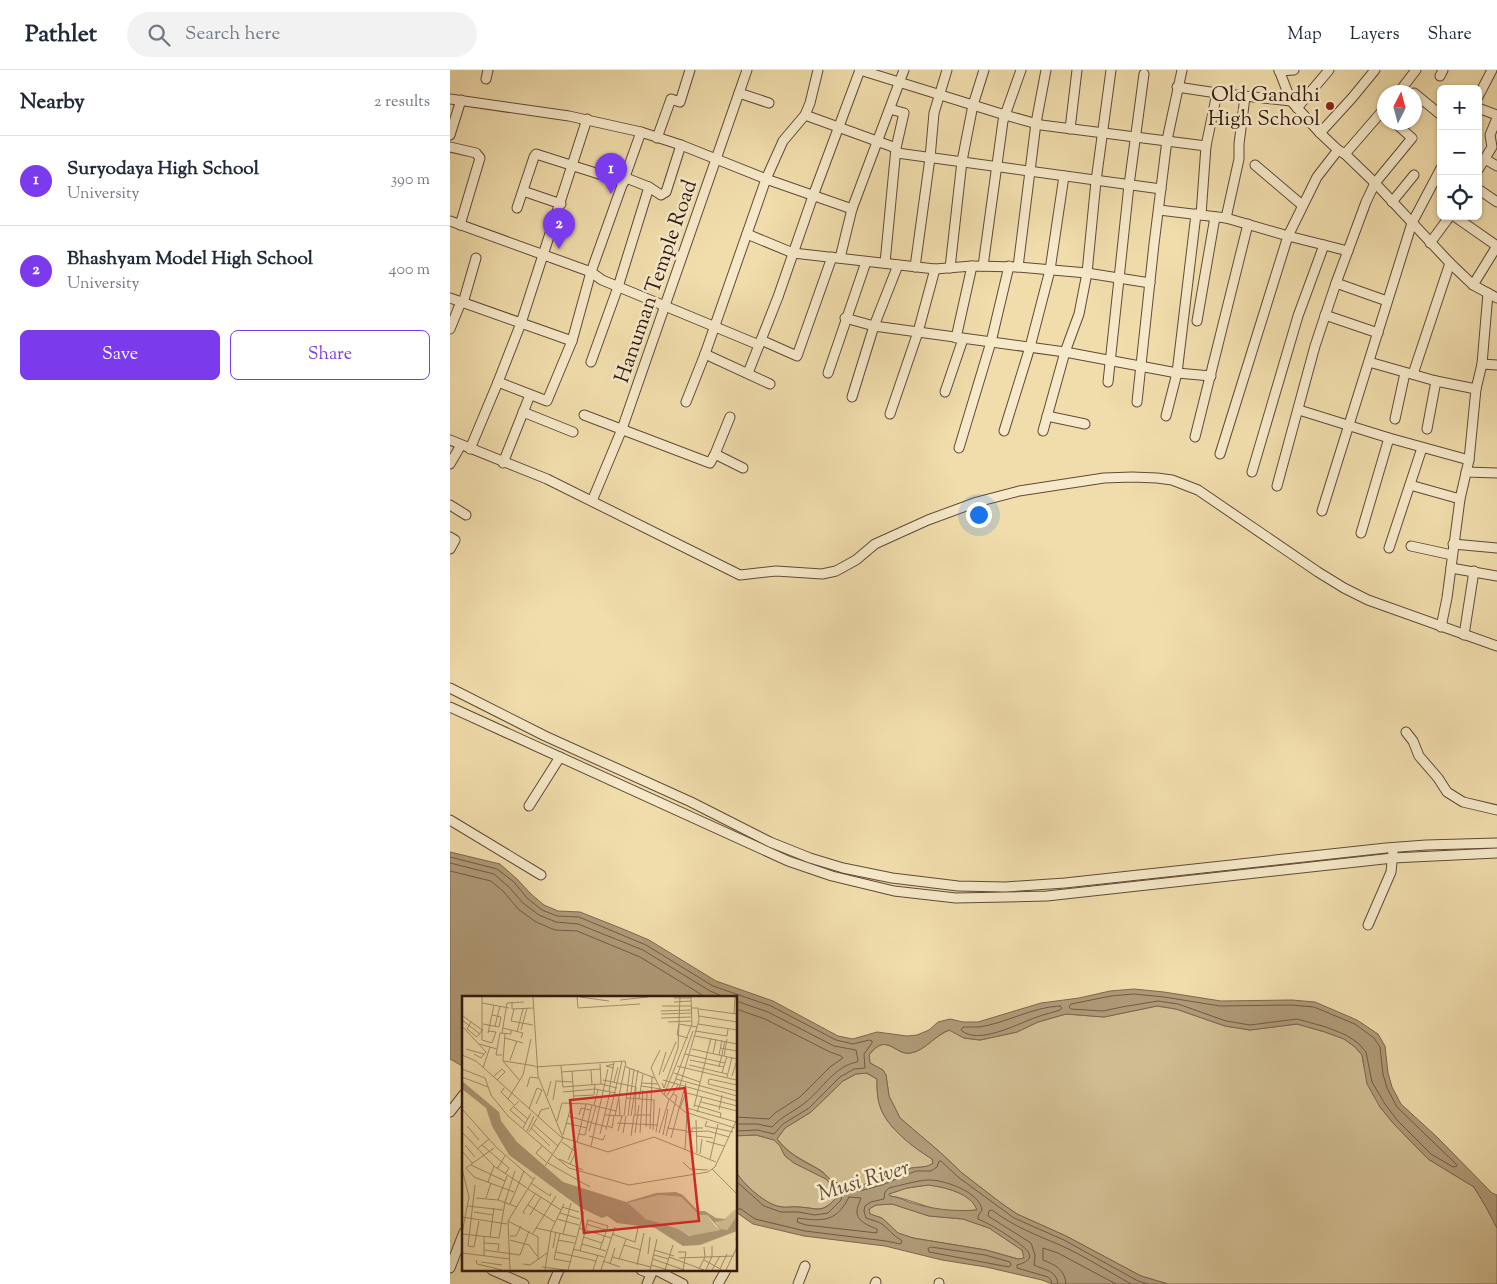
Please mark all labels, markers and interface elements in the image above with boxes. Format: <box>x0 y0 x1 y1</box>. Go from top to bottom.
search box <box>127 12 477 57</box>
text: Pathlet <box>25 18 97 52</box>
icon: search <box>145 21 173 49</box>
text: Search here <box>185 21 280 48</box>
text: Map <box>1287 22 1322 48</box>
text: Layers <box>1350 22 1400 48</box>
text: Share <box>1428 22 1472 48</box>
place label: Old Gandhi High School <box>1208 81 1320 135</box>
north arrow <box>1377 85 1422 130</box>
map controls <box>1437 85 1482 220</box>
button: + <box>1437 85 1482 130</box>
text: Nearby <box>20 88 85 118</box>
text: 2 results <box>374 91 430 114</box>
marker: Old Gandhi High School <box>1324 100 1336 112</box>
button: − <box>1437 130 1482 175</box>
pin: 1 <box>595 153 627 194</box>
text: Suryodaya High School <box>67 156 259 183</box>
text: 1 <box>33 169 39 192</box>
text: 390 m <box>391 169 430 192</box>
button: locate <box>1437 175 1482 220</box>
street label: Hanuman Temple Road <box>608 176 706 387</box>
text: University <box>67 183 140 206</box>
pin: 2 <box>543 208 575 249</box>
text: Bhashyam Model High School <box>67 246 313 273</box>
text: 2 <box>32 259 40 282</box>
text: 400 m <box>389 259 430 282</box>
text: University <box>67 273 140 296</box>
button: Save <box>20 330 220 380</box>
button: Share <box>230 330 430 380</box>
your location <box>966 502 992 528</box>
inset map <box>462 996 738 1272</box>
water label: Musi River <box>814 1153 914 1211</box>

